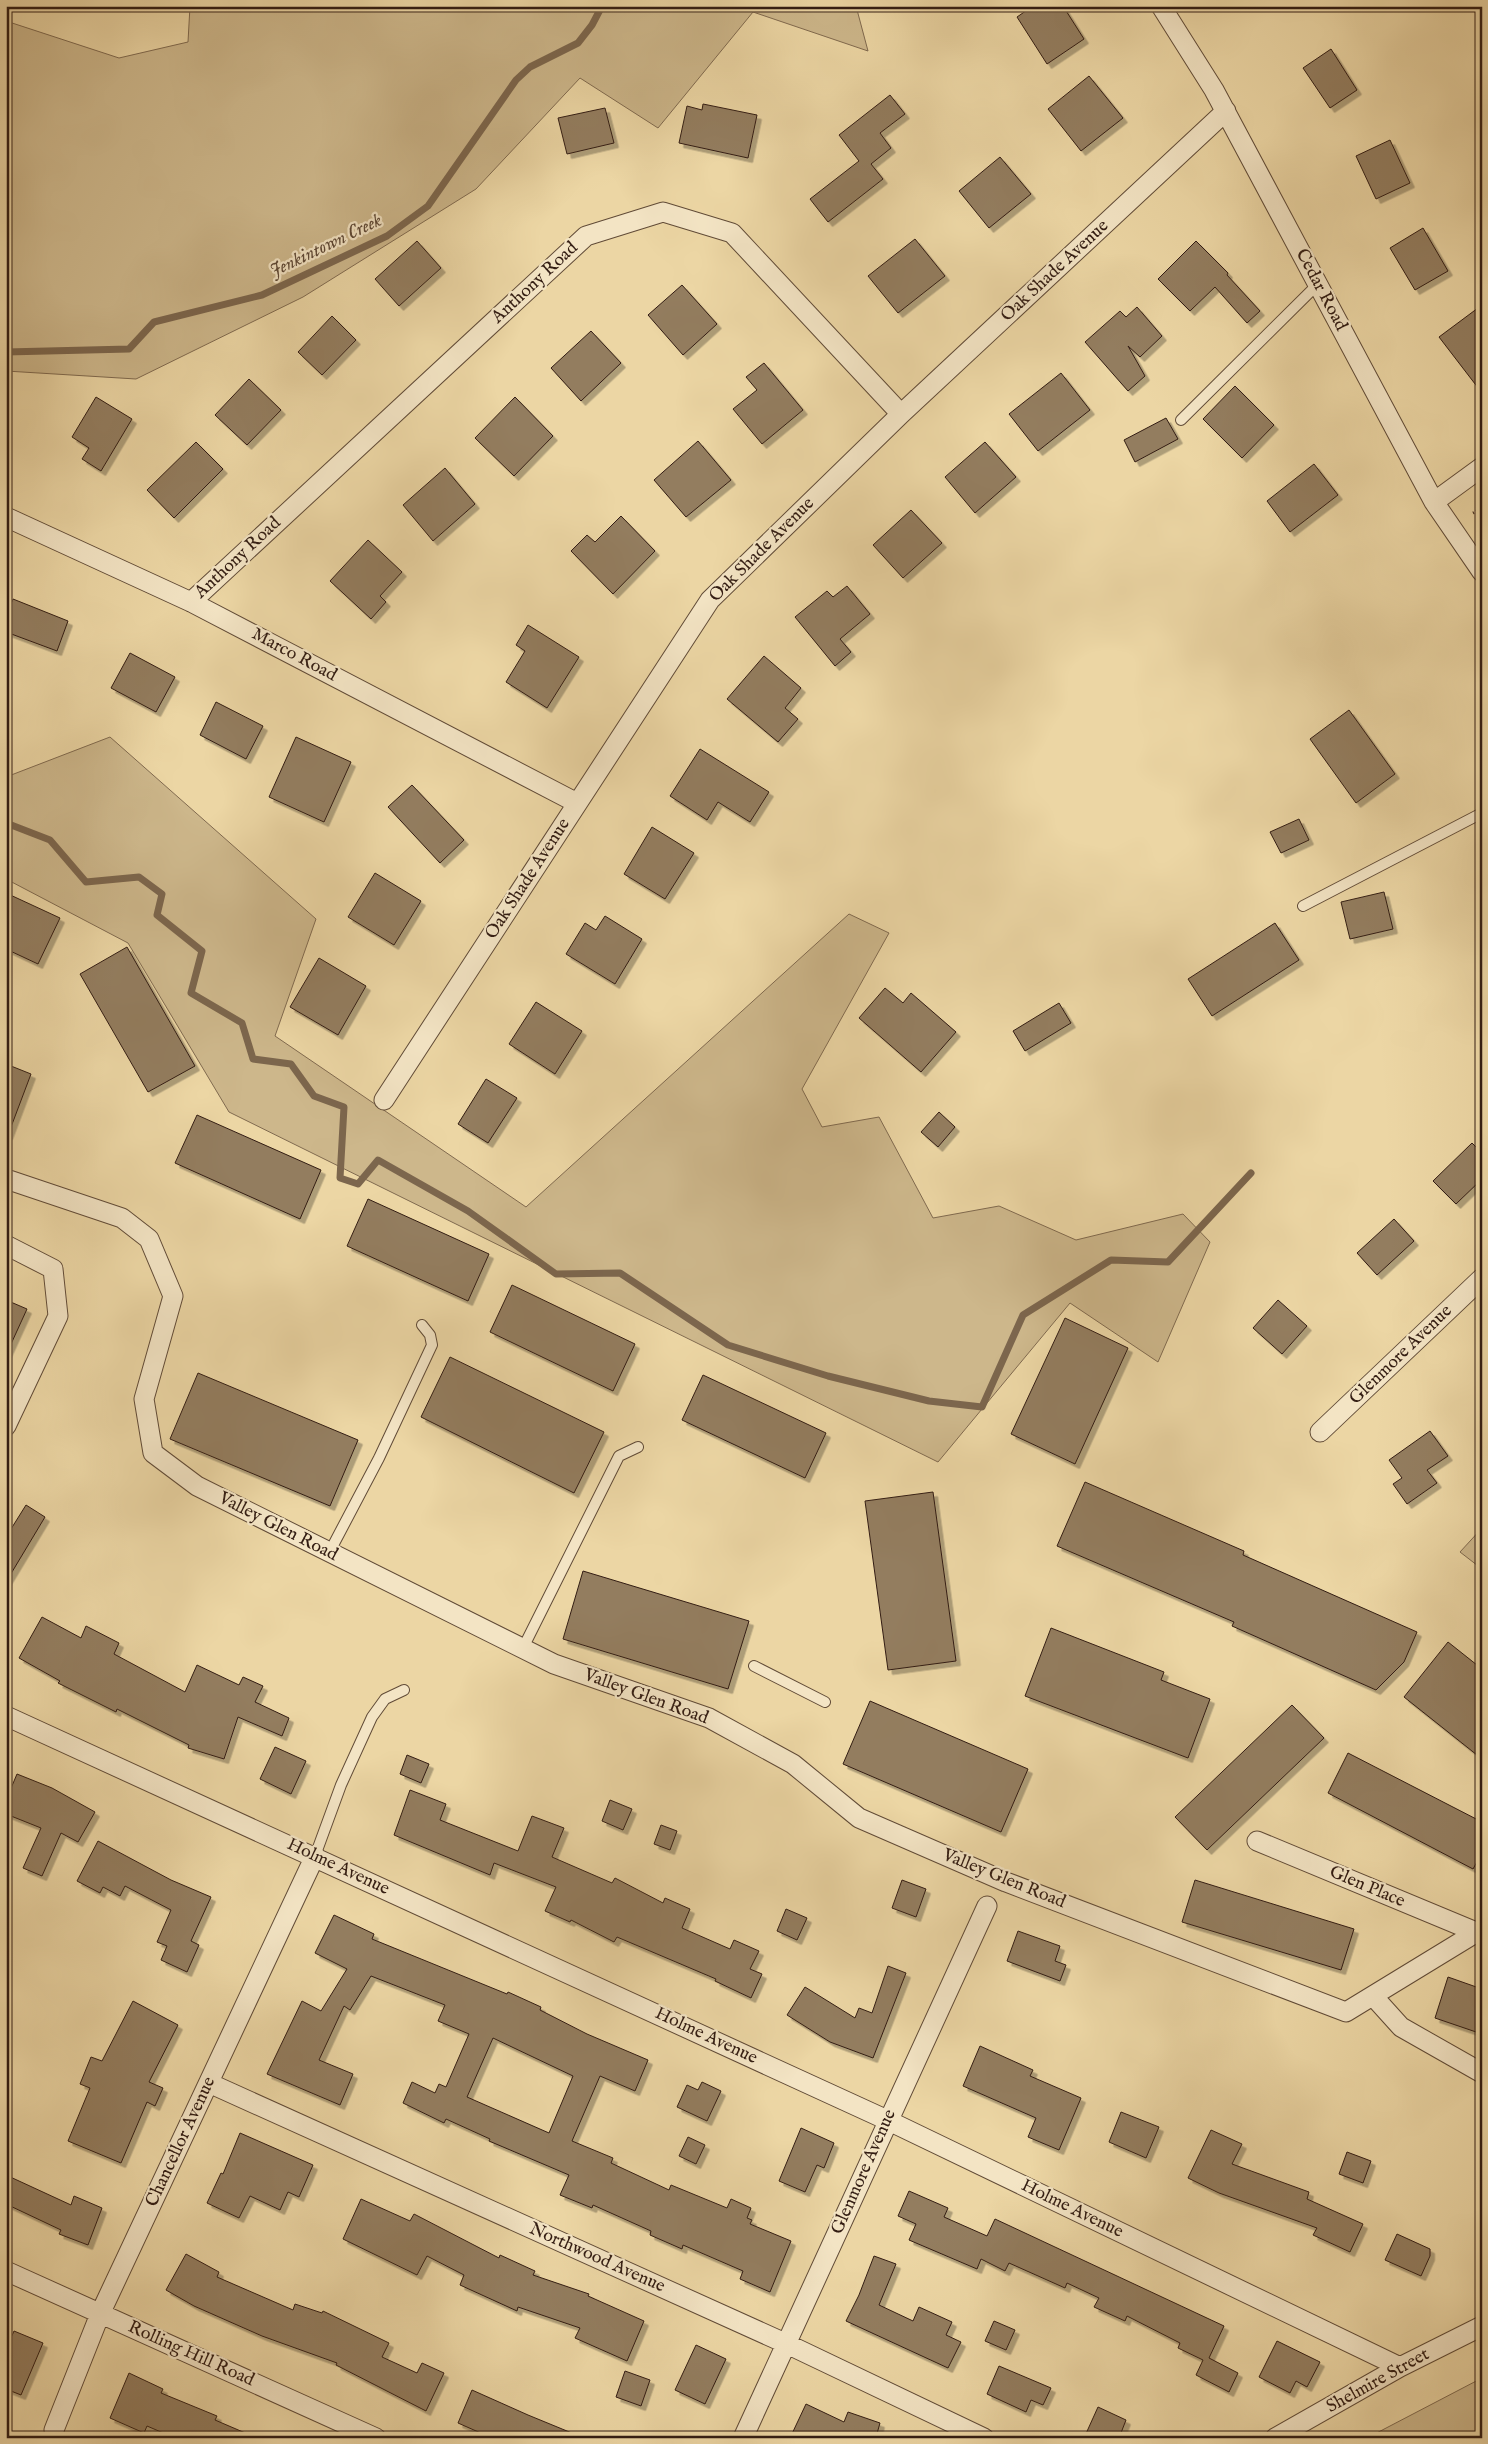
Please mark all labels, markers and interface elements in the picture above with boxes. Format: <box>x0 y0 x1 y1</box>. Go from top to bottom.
water label: Jenkintown Creek <box>266 208 386 283</box>
street label: Oak Shade Avenue <box>996 215 1114 327</box>
street label: Anthony Road <box>486 237 583 330</box>
street label: Cedar Road <box>1290 245 1352 335</box>
street label: Oak Shade Avenue <box>704 492 820 608</box>
street label: Anthony Road <box>189 512 286 605</box>
street label: Marco Road <box>247 623 341 687</box>
street label: Oak Shade Avenue <box>480 814 576 944</box>
street label: Glenmore Avenue <box>1345 1300 1457 1410</box>
street label: Valley Glen Road <box>214 1487 342 1567</box>
street label: Valley Glen Road <box>580 1663 712 1730</box>
street label: Holme Avenue <box>283 1833 393 1901</box>
street label: Valley Glen Road <box>938 1843 1069 1914</box>
street label: Glen Place <box>1326 1861 1408 1913</box>
street label: Holme Avenue <box>651 2002 761 2070</box>
street label: Chancellor Avenue <box>141 2073 221 2211</box>
street label: Glenmore Avenue <box>826 2106 902 2238</box>
street label: Holme Avenue <box>1017 2174 1127 2244</box>
street label: Northwood Avenue <box>525 2218 669 2298</box>
street label: Rolling Hill Road <box>124 2316 258 2392</box>
street label: Shelmire Street <box>1322 2343 1434 2419</box>

